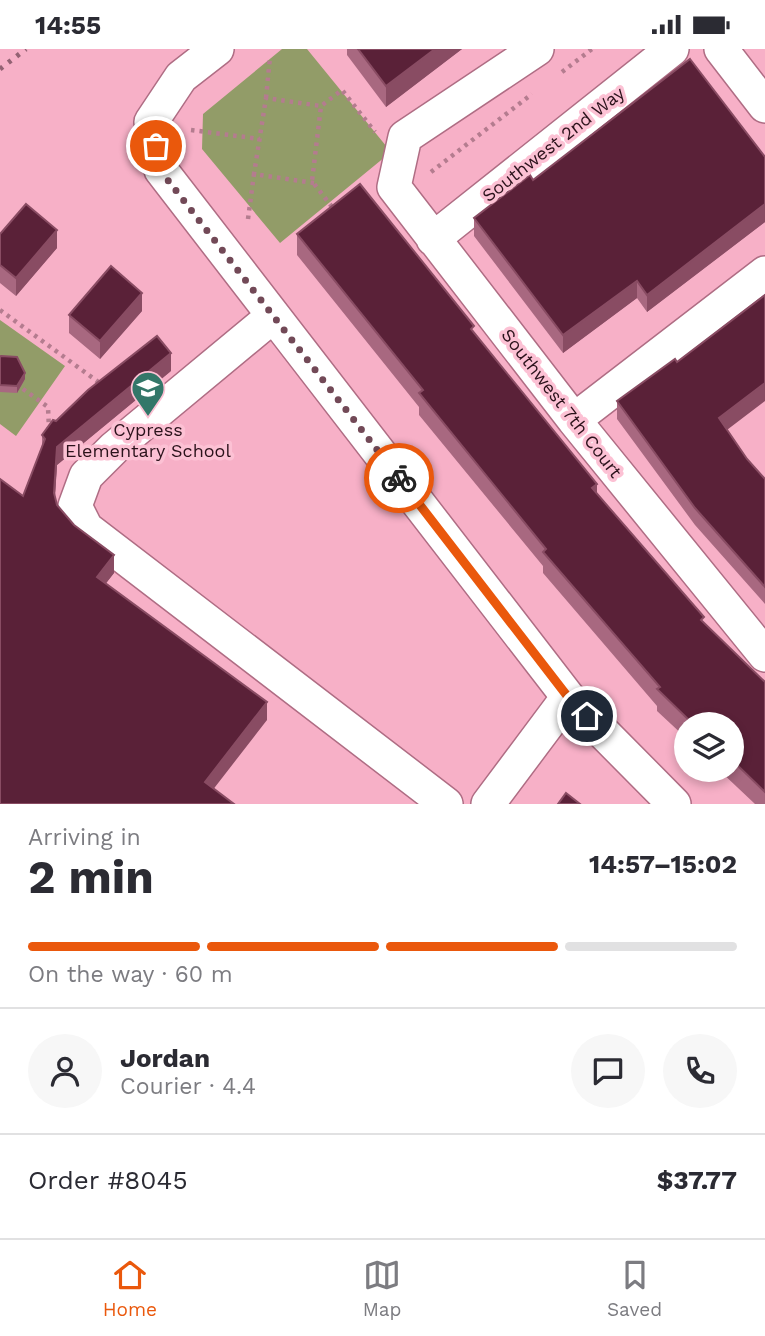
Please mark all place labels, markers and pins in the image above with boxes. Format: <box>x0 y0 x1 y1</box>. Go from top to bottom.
pin <box>126 116 186 176</box>
school or university icon: Cypress Elementary School <box>129 369 167 418</box>
place label: Cypress Elementary School <box>65 419 231 461</box>
pin <box>557 686 617 746</box>

